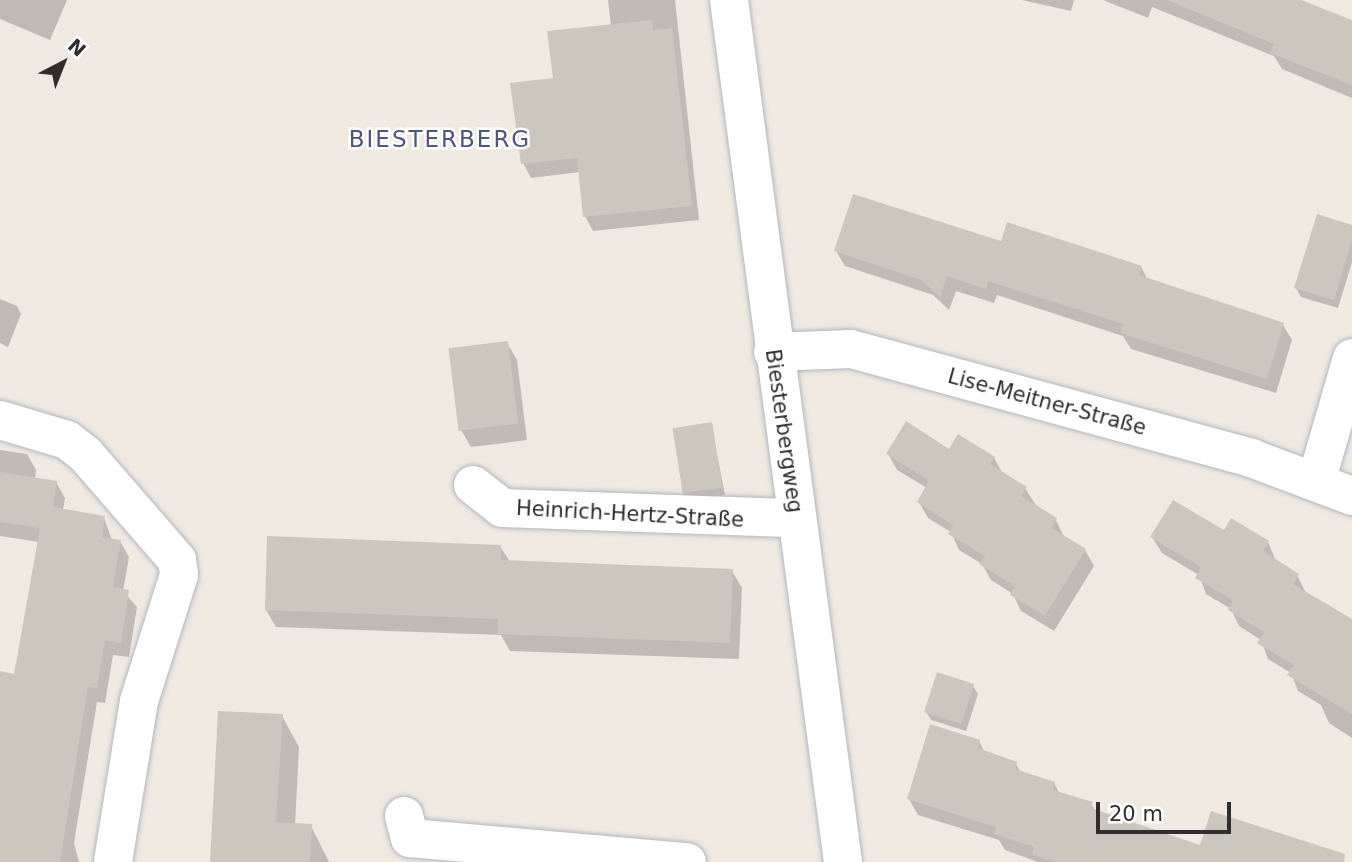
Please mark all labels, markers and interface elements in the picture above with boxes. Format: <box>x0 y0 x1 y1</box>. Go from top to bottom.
north arrow <box>28 28 98 98</box>
text: N <box>64 34 90 61</box>
district label: BIESTERBERG <box>350 125 530 153</box>
street label: Biesterbergweg <box>760 347 808 515</box>
street label: Lise-Meitner-Straße <box>945 363 1149 441</box>
street label: Heinrich-Hertz-Straße <box>515 495 745 533</box>
scale bar <box>1100 788 1235 832</box>
text: 20 m <box>1109 802 1163 826</box>

